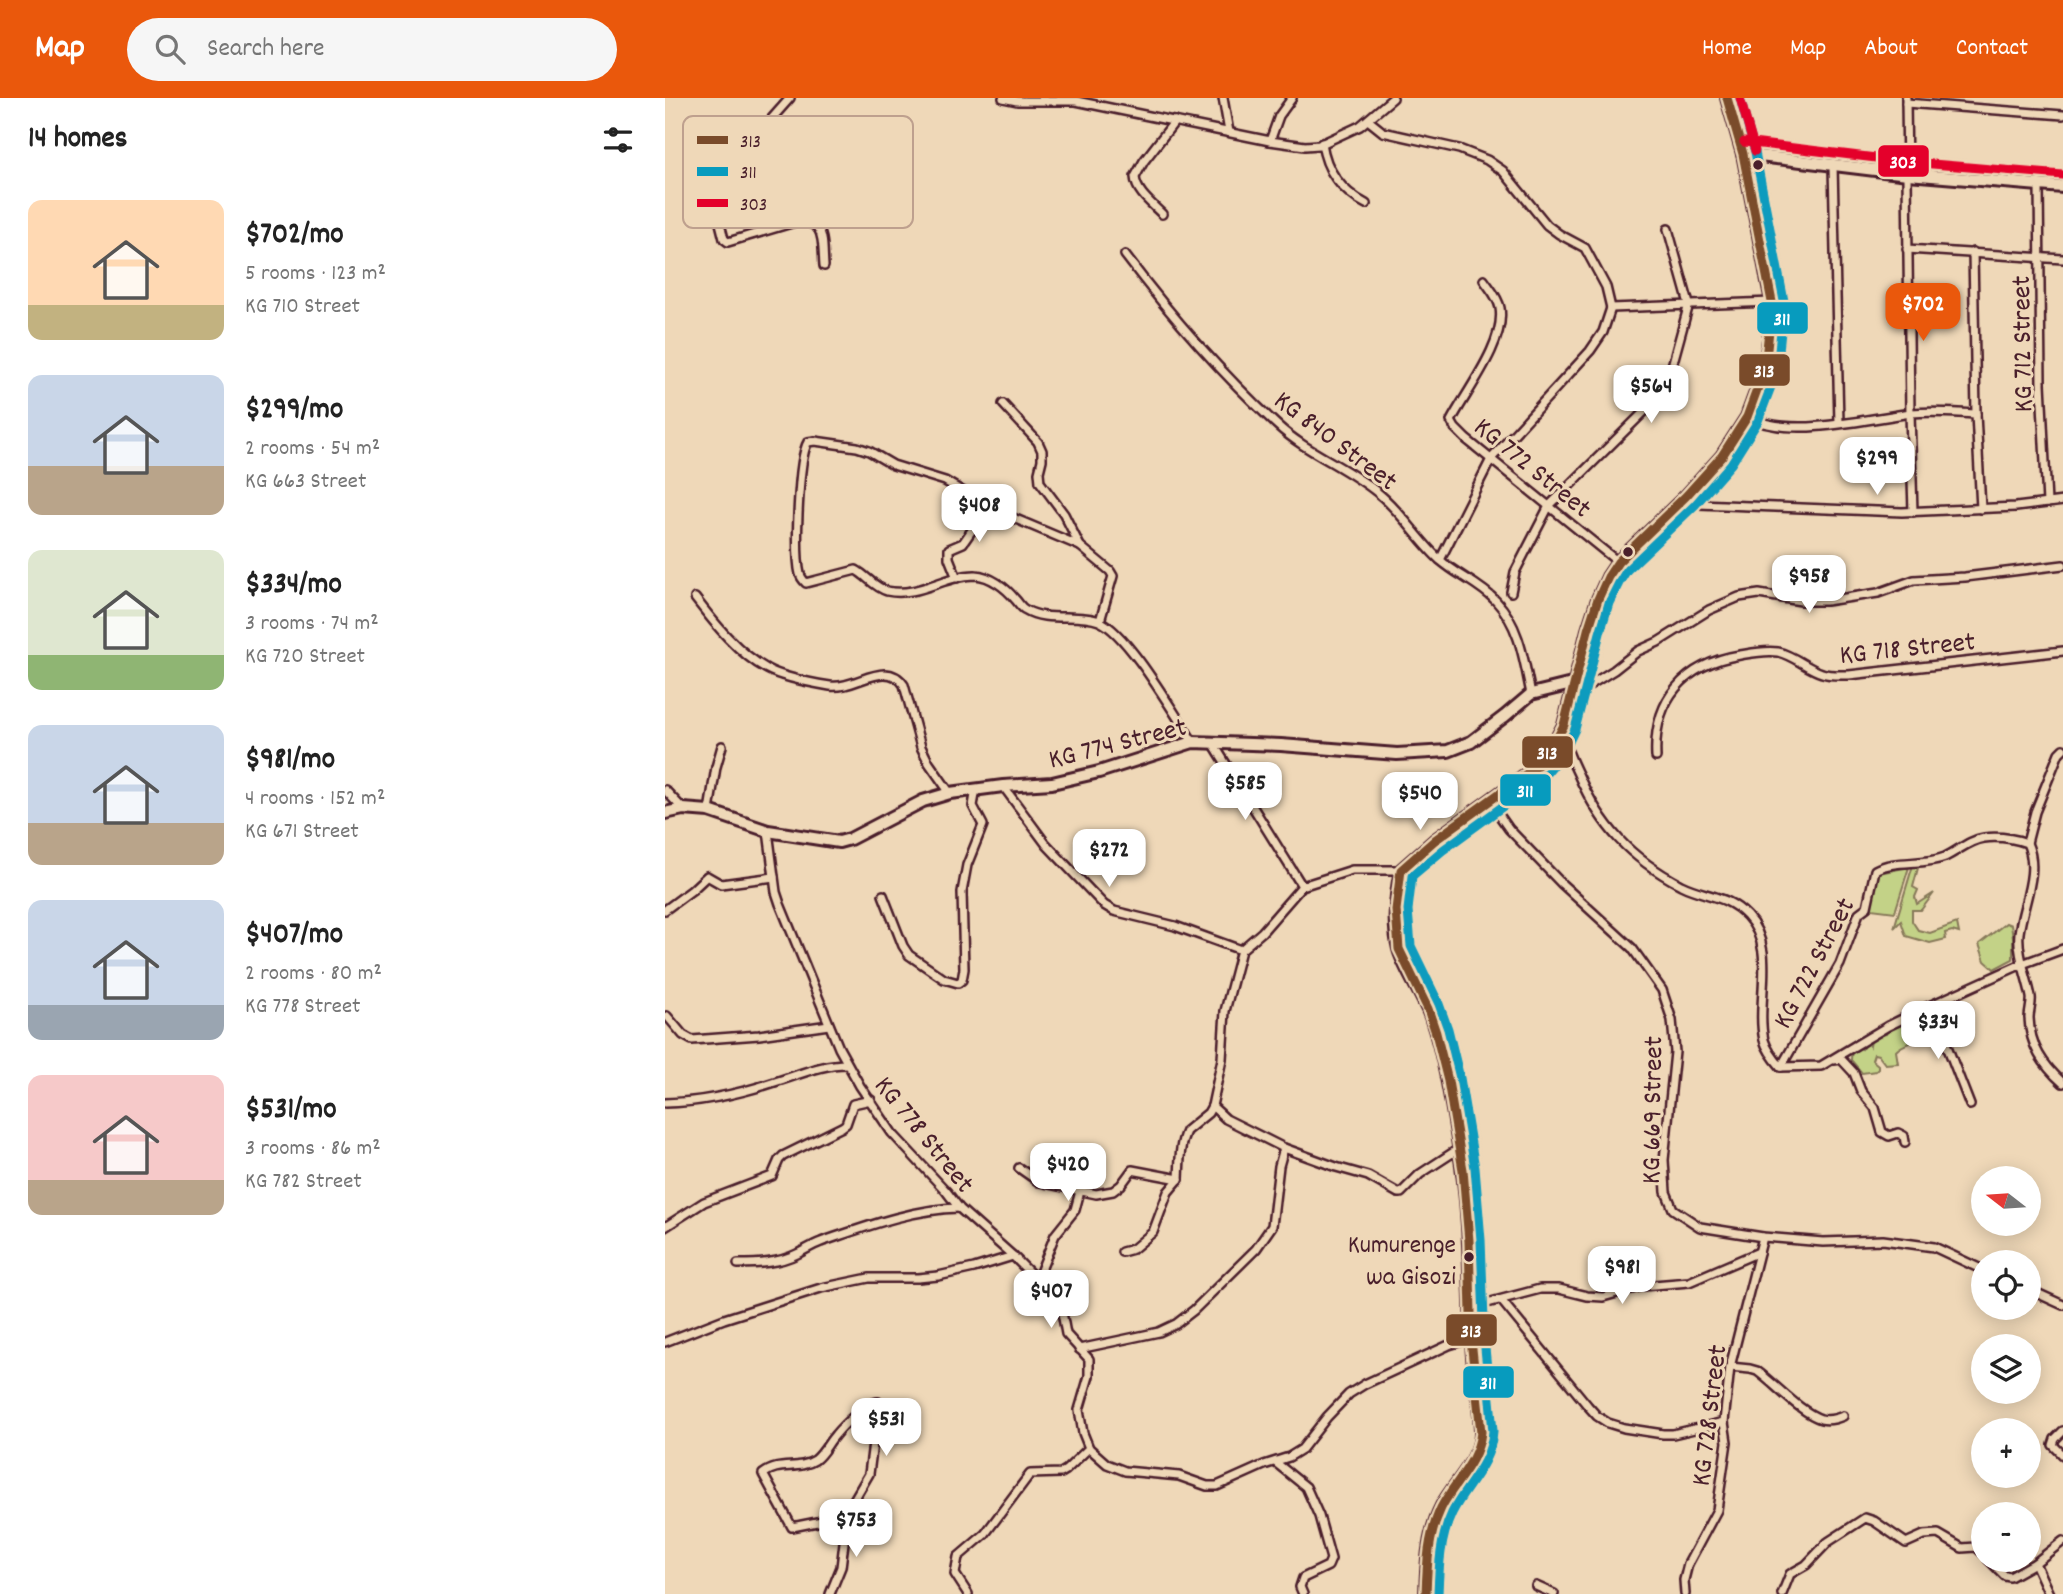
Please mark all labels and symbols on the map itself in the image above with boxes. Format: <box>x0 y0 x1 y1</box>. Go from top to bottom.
legend <box>683 116 913 228</box>
text: 313 <box>740 130 761 157</box>
line badge: 303 <box>1877 144 1930 178</box>
text: 303 <box>1889 151 1917 178</box>
unlabelled marker <box>1751 158 1765 172</box>
text: 311 <box>740 161 757 188</box>
text: 303 <box>740 193 767 220</box>
street label: KG 712 Street <box>2004 275 2046 413</box>
pin: $702 <box>1882 284 1964 343</box>
line badge: 311 <box>1756 301 1809 335</box>
text: 311 <box>1774 308 1790 335</box>
line badge: 313 <box>1738 353 1791 387</box>
text: 313 <box>1753 360 1775 387</box>
pin: $564 <box>1610 366 1692 425</box>
street label: KG 840 Street <box>1264 383 1404 503</box>
street label: KG 772 Street <box>1463 410 1598 530</box>
pin: $299 <box>1836 438 1918 497</box>
pin: $408 <box>938 484 1020 544</box>
unlabelled marker <box>1621 545 1635 559</box>
pin: $958 <box>1768 556 1850 615</box>
street label: KG 718 Street <box>1838 624 1977 678</box>
street label: KG 774 Street <box>1045 709 1191 782</box>
line badge: 313 <box>1521 735 1574 769</box>
text: 313 <box>1536 742 1558 769</box>
pin: $585 <box>1204 762 1286 822</box>
pin: $540 <box>1379 772 1461 832</box>
line badge: 311 <box>1499 773 1552 807</box>
text: 311 <box>1517 780 1533 807</box>
pin: $272 <box>1068 830 1150 889</box>
street label: KG 722 Street <box>1765 892 1868 1037</box>
pin: $334 <box>1897 1002 1979 1061</box>
street label: KG 669 Street <box>1634 1036 1676 1185</box>
street label: KG 778 Street <box>862 1069 982 1203</box>
pin: $420 <box>1027 1144 1109 1203</box>
north arrow <box>1971 1166 2041 1236</box>
place label: Kumurenge wa Gisozi <box>1348 1228 1456 1297</box>
pin: $981 <box>1581 1246 1663 1306</box>
marker: Kumurenge wa Gisozi <box>1462 1250 1476 1264</box>
pin: $407 <box>1010 1270 1092 1330</box>
line badge: 313 <box>1445 1313 1498 1347</box>
text: 313 <box>1460 1320 1482 1347</box>
street label: KG 728 Street <box>1683 1343 1740 1489</box>
line badge: 311 <box>1462 1365 1515 1399</box>
text: 311 <box>1480 1372 1496 1399</box>
pin: $531 <box>845 1398 927 1458</box>
pin: $753 <box>815 1500 897 1559</box>

